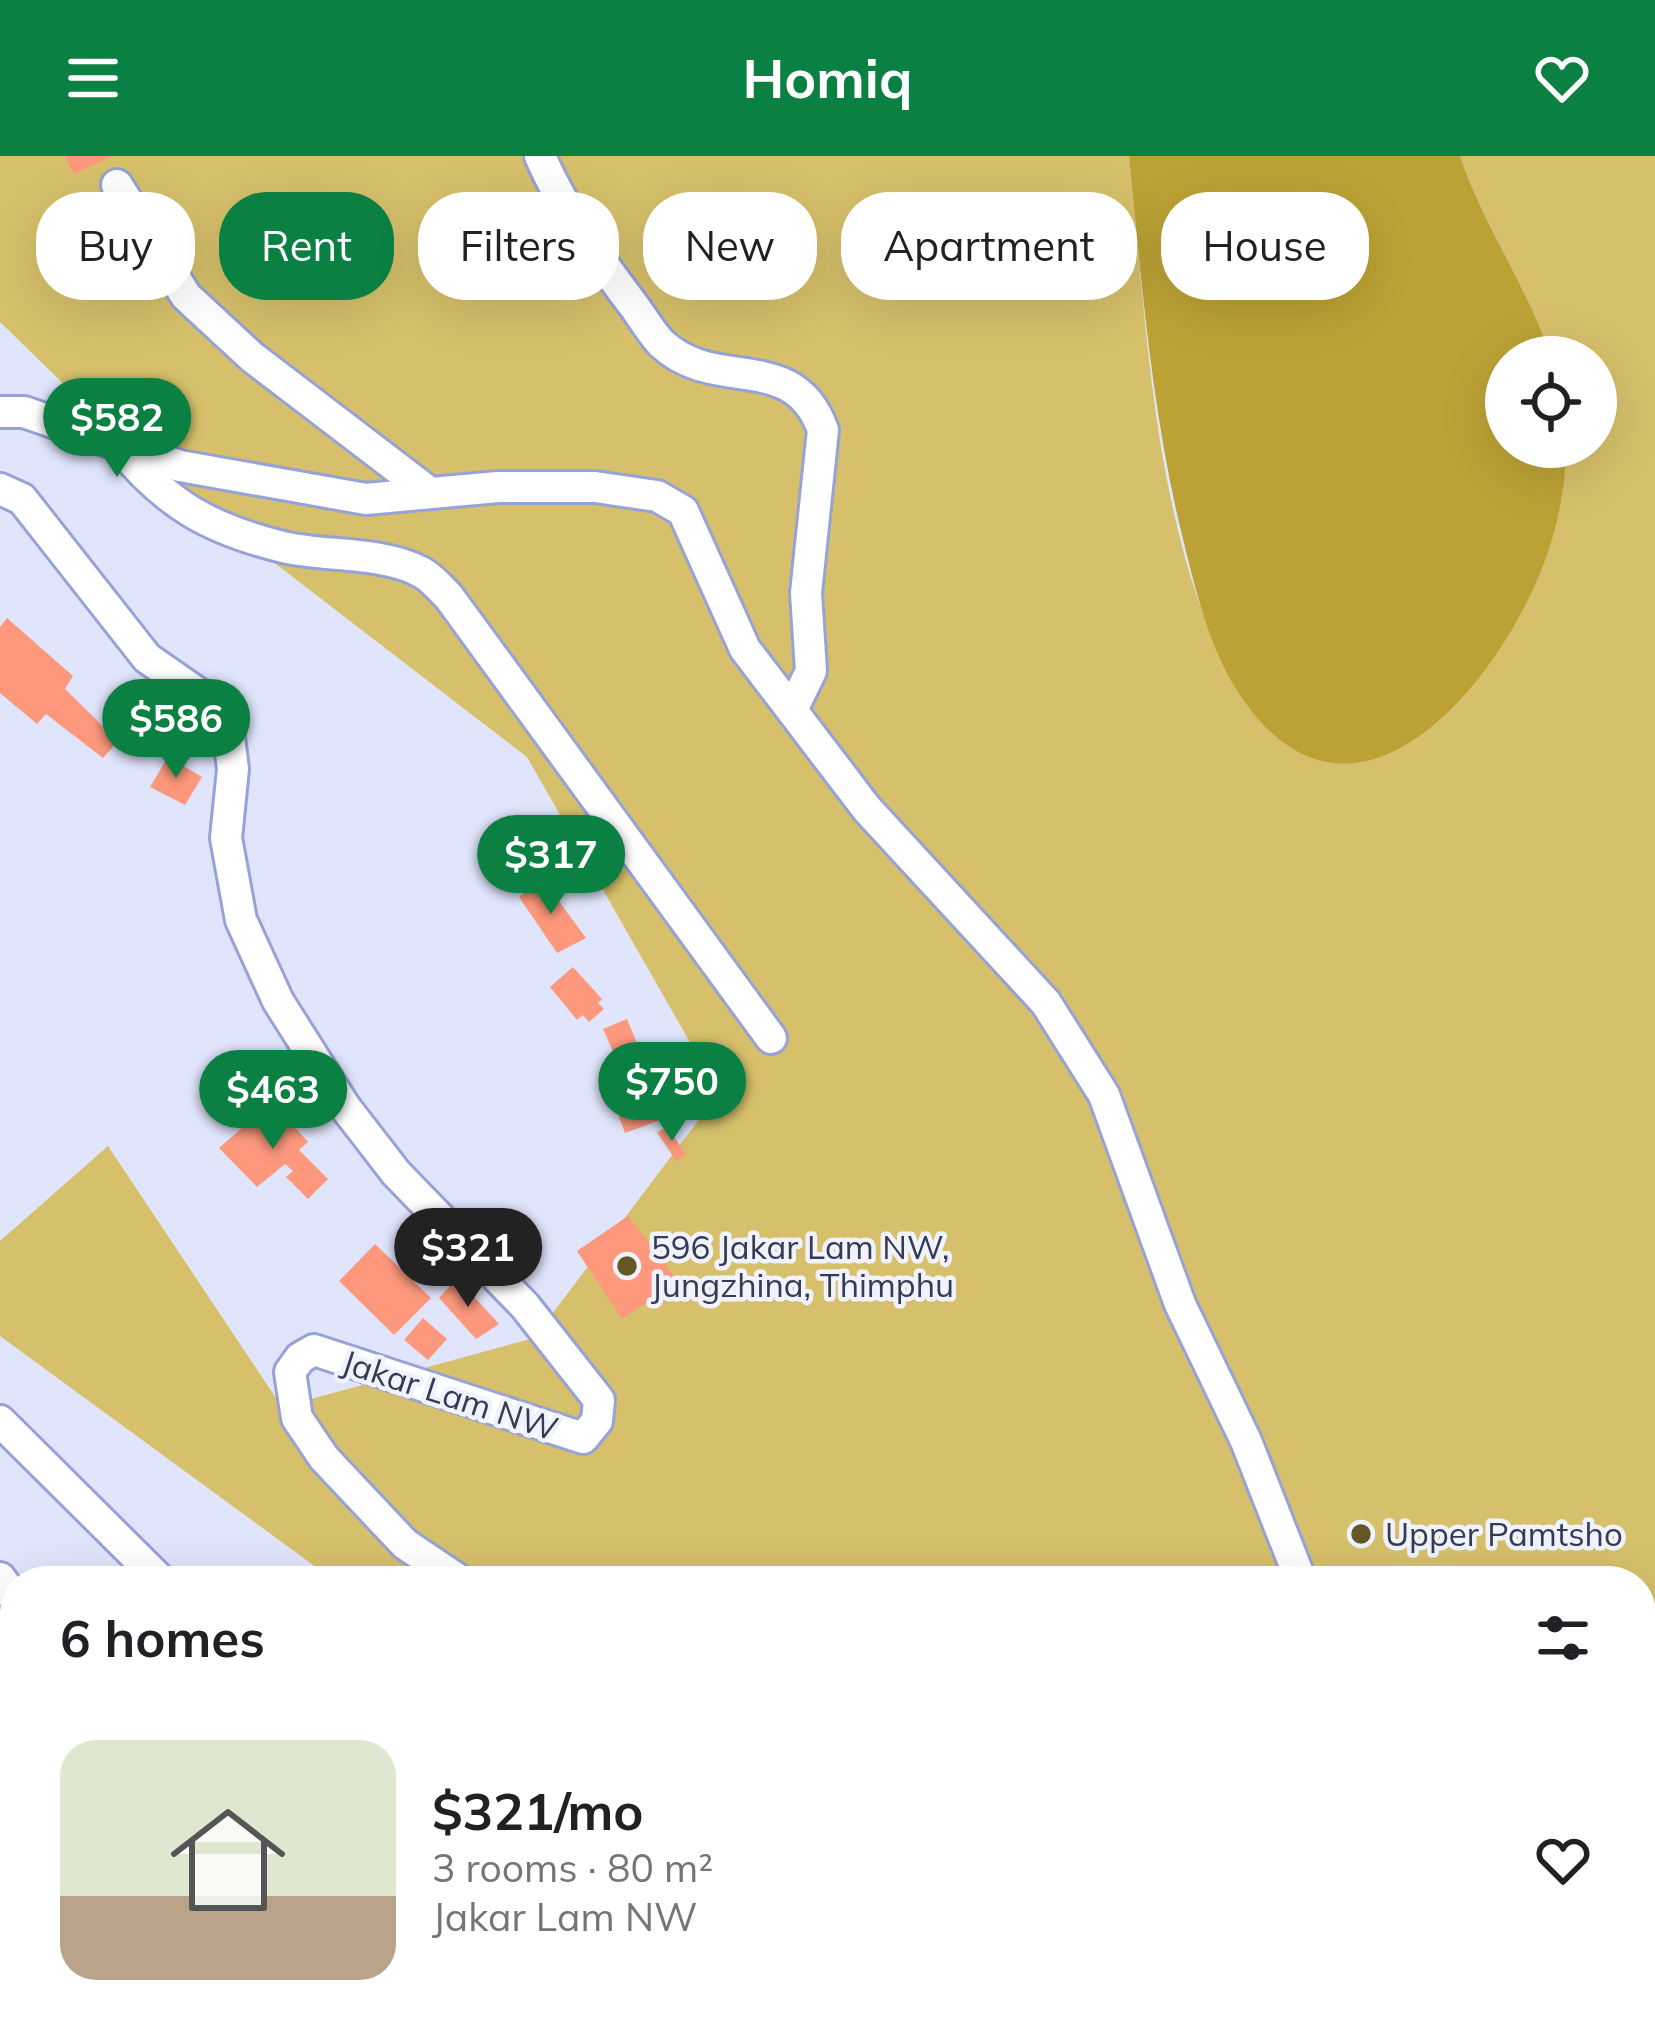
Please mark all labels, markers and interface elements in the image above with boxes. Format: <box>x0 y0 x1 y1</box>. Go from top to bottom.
text: Homiq <box>743 44 912 112</box>
icon: menu <box>60 45 126 111</box>
icon: heart <box>1529 45 1595 111</box>
chip: Buy <box>36 192 195 300</box>
chip: Rent <box>219 192 394 300</box>
chip: Filters <box>418 192 619 300</box>
chip: New <box>643 192 817 300</box>
chip: Apartment <box>841 192 1137 300</box>
chip: House <box>1161 192 1369 300</box>
map controls <box>1485 336 1617 468</box>
button: locate <box>1485 336 1617 468</box>
pin: $582 <box>46 378 188 480</box>
text: $582 <box>70 392 164 441</box>
pin: $586 <box>105 679 247 781</box>
text: $586 <box>129 693 223 742</box>
pin: $317 <box>480 815 622 917</box>
text: $317 <box>504 829 598 878</box>
pin: $750 <box>601 1042 743 1144</box>
pin: $463 <box>202 1050 344 1152</box>
text: $750 <box>625 1056 719 1105</box>
text: $463 <box>226 1064 320 1113</box>
pin: $321 <box>397 1208 539 1310</box>
text: $321 <box>421 1222 515 1271</box>
place label: 596 Jakar Lam NW, Jungzhina, Thimphu <box>651 1226 954 1305</box>
marker: 596 Jakar Lam NW, Jungzhina, Thimphu <box>614 1253 640 1279</box>
street label: Jakar Lam NW <box>337 1340 563 1449</box>
place label: Upper Pamtsho <box>1385 1513 1623 1554</box>
marker: Upper Pamtsho <box>1348 1521 1374 1547</box>
icon: filters <box>1530 1605 1596 1671</box>
text: 6 homes <box>60 1606 265 1670</box>
text: $321/mo <box>432 1779 644 1843</box>
icon: home <box>156 1788 300 1932</box>
icon: heart <box>1530 1827 1596 1893</box>
text: 3 rooms · 80 m² <box>432 1843 713 1892</box>
text: Jakar Lam NW <box>432 1892 697 1941</box>

